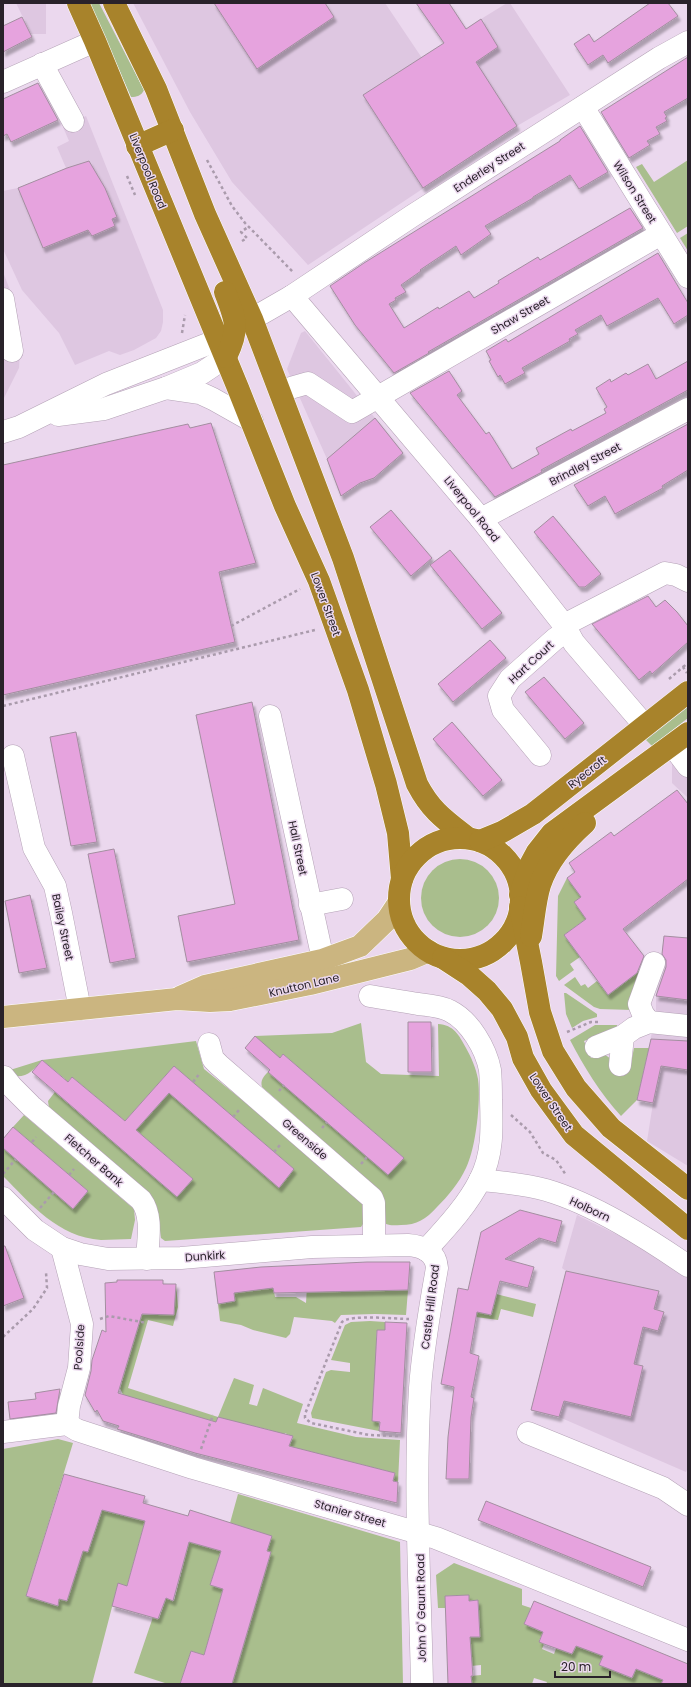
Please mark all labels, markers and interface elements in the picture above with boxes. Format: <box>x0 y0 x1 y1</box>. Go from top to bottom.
street label: Liverpool Road <box>126 131 170 211</box>
street label: Enderley Street <box>450 138 528 196</box>
street label: Wilson Street <box>609 158 661 226</box>
street label: Shaw Street <box>488 292 552 338</box>
street label: Brindley Street <box>546 438 624 490</box>
street label: Liverpool Road <box>441 473 503 545</box>
street label: Lower Street <box>307 570 345 638</box>
street label: Hart Court <box>505 637 557 687</box>
street label: Ryecroft <box>564 752 610 792</box>
street label: Hall Street <box>284 819 312 877</box>
street label: Bailey Street <box>48 892 78 962</box>
street label: Knutton Lane <box>267 969 341 1001</box>
street label: Lower Street <box>526 1070 576 1134</box>
street label: Greenside <box>279 1115 332 1164</box>
street label: Fletcher Bank <box>61 1130 127 1190</box>
street label: Holborn <box>567 1193 613 1225</box>
street label: Dunkirk <box>184 1247 226 1265</box>
street label: Castle Hill Road <box>417 1264 443 1350</box>
street label: Poolside <box>69 1323 89 1370</box>
street label: Stanier Street <box>312 1495 388 1531</box>
street label: John O' Gaunt Road <box>412 1553 430 1663</box>
scale bar <box>555 1653 610 1679</box>
text: 20 m <box>561 1658 591 1675</box>

